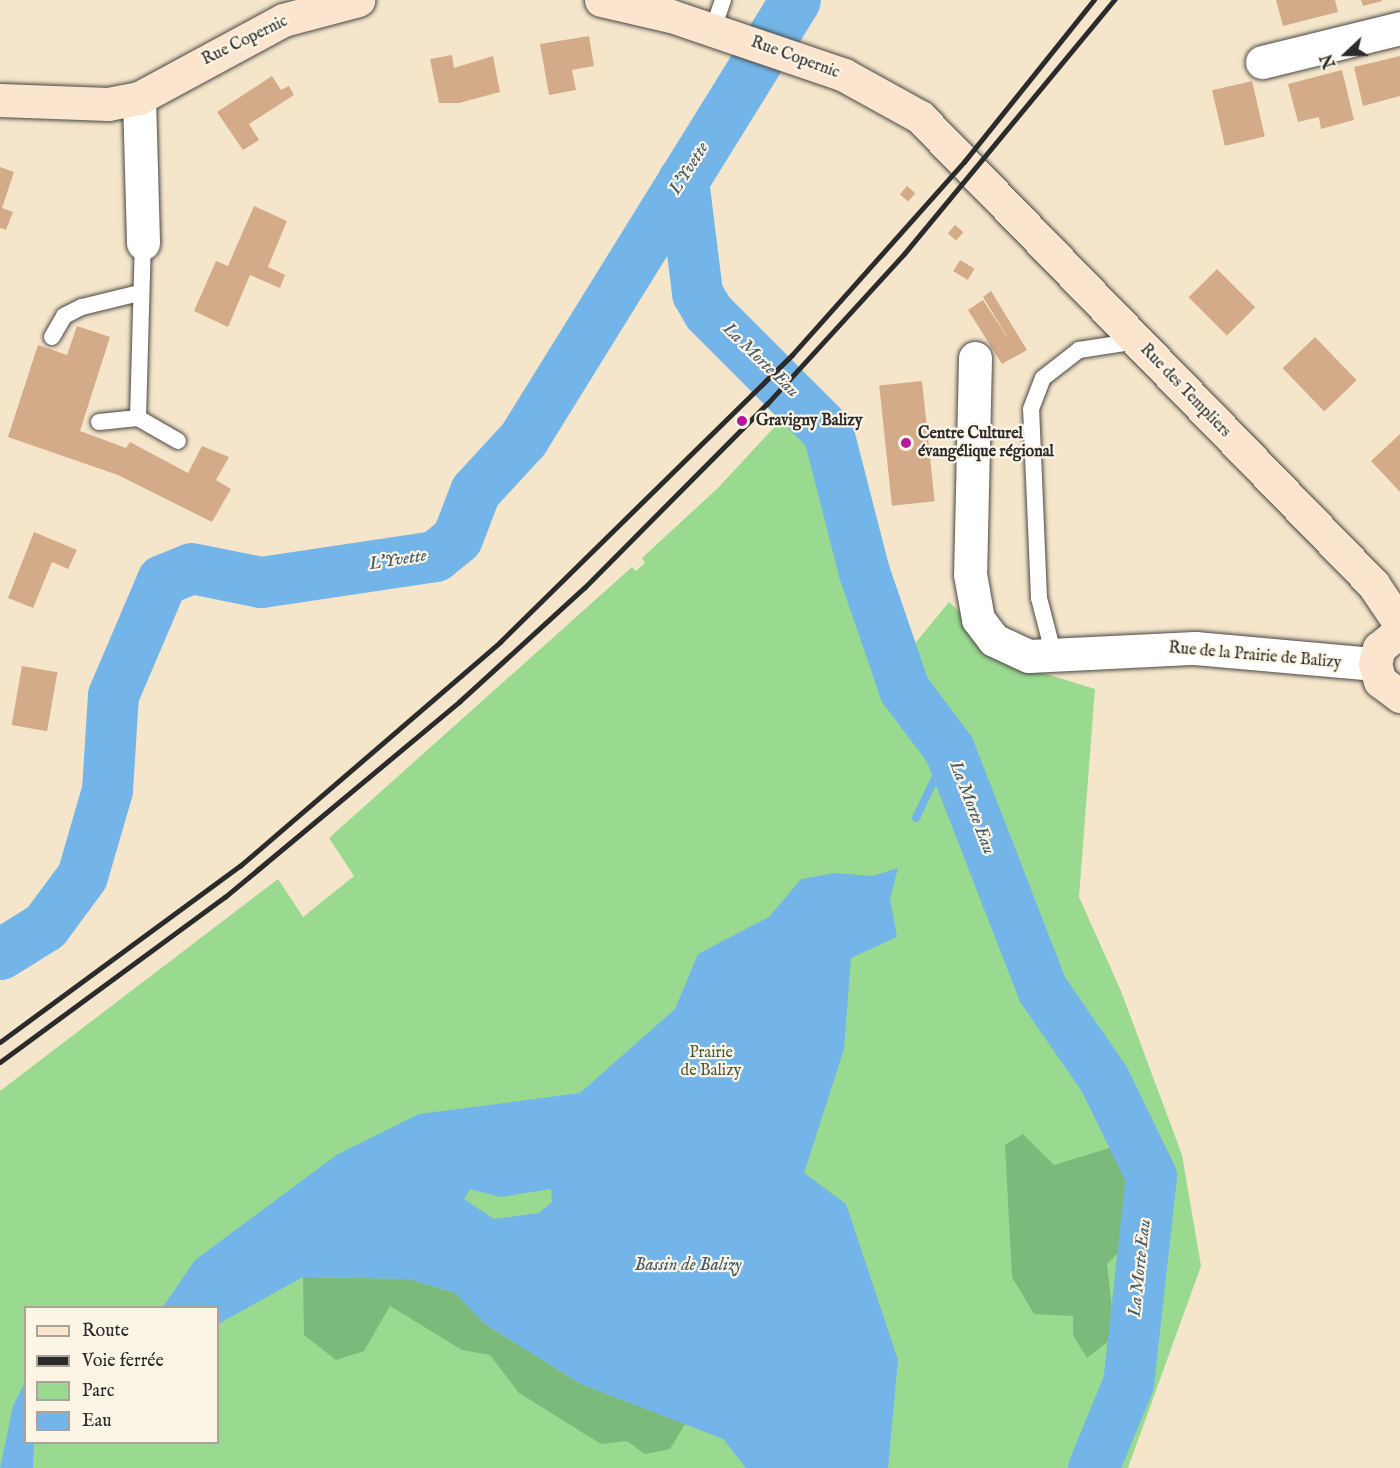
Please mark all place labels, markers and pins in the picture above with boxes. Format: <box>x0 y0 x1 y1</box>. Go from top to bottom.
place label: Gravigny Balizy <box>756 411 863 431</box>
marker: Gravigny Balizy <box>733 412 751 430</box>
place label: Centre Culturel évangélique régional <box>918 424 1054 462</box>
marker: Centre Culturel évangélique régional <box>899 436 913 450</box>

